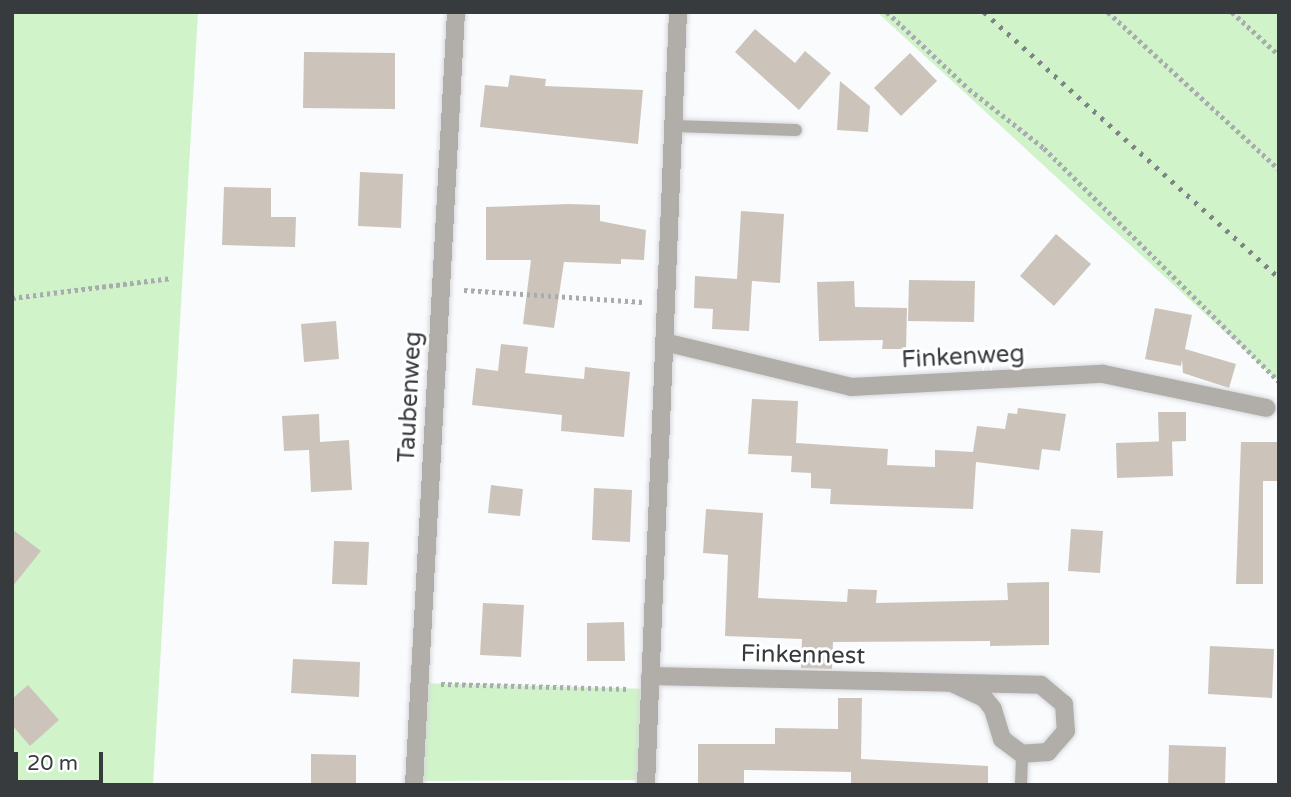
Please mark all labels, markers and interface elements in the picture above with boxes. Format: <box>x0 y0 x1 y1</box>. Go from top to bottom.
street label: Taubenweg <box>392 331 428 463</box>
street label: Finkenweg <box>901 339 1025 375</box>
street label: Finkennest <box>740 640 866 670</box>
scale bar <box>18 738 107 782</box>
text: 20 m <box>27 751 78 776</box>

